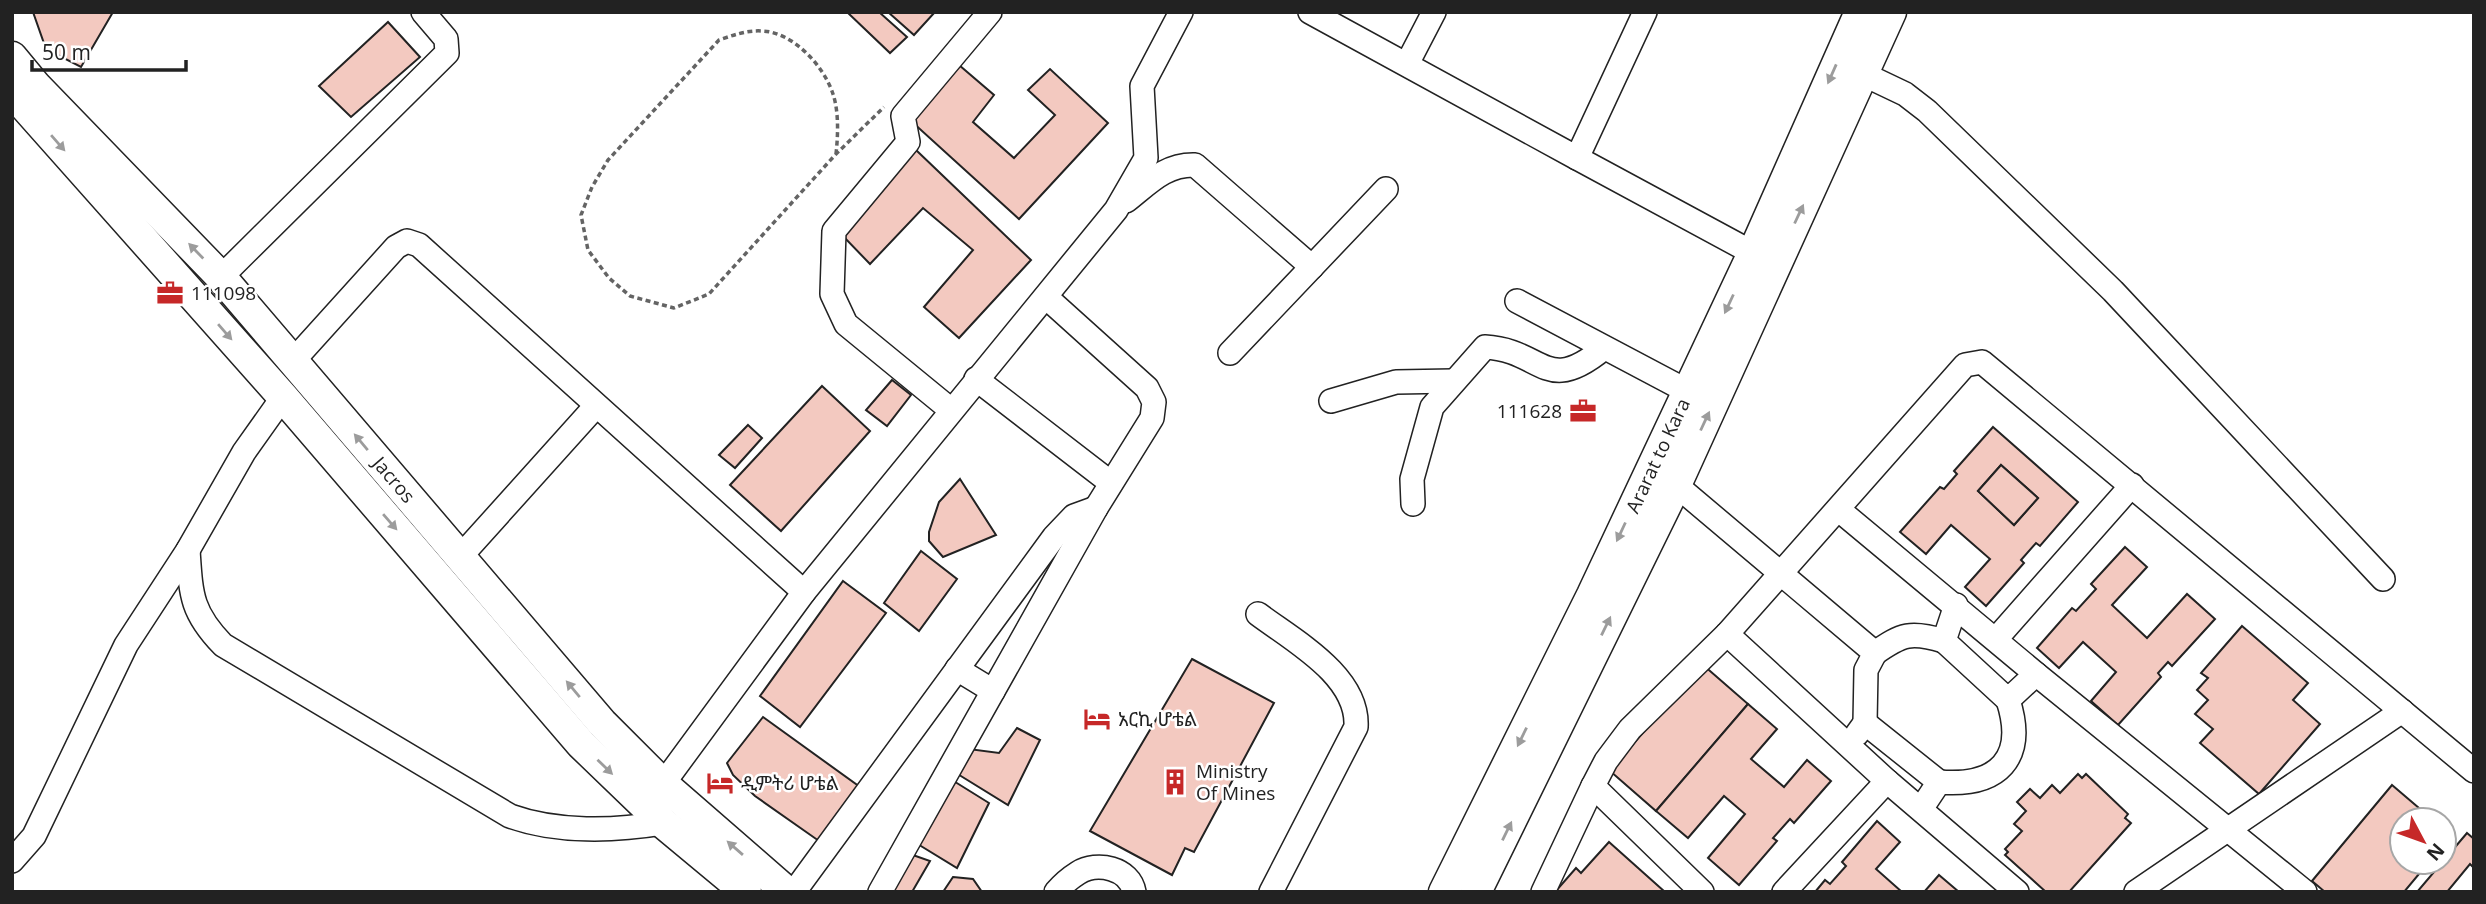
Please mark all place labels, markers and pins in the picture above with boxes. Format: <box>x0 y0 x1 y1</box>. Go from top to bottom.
office icon: 111098 <box>155 278 185 308</box>
place label: 111098 <box>191 280 256 306</box>
office icon: 111628 <box>1568 396 1598 426</box>
place label: 111628 <box>1497 398 1562 424</box>
hotel icon: አርኪ ሆቴል <box>1082 704 1112 734</box>
place label: አርኪ ሆቴል <box>1118 706 1197 732</box>
place label: Ministry Of Mines <box>1196 758 1275 806</box>
building icon: Ministry Of Mines <box>1160 767 1190 797</box>
hotel icon: ዲምትሪ ሆቴል <box>705 768 735 798</box>
place label: ዲምትሪ ሆቴል <box>741 770 839 796</box>

